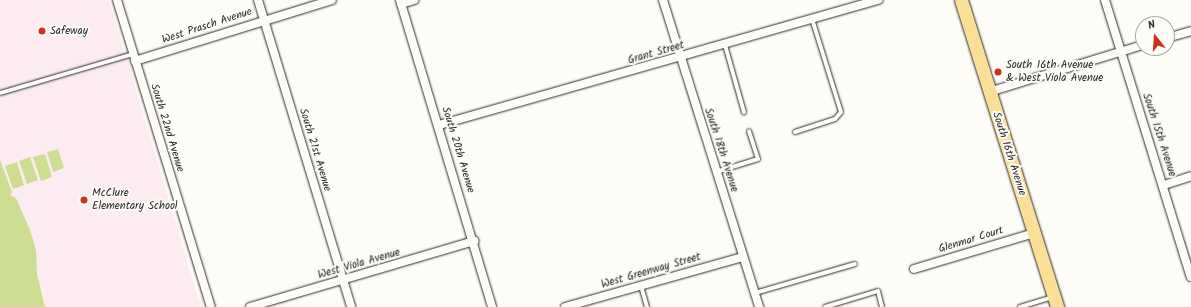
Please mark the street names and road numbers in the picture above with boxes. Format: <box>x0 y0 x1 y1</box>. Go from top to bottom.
street label: West Prasch Avenue <box>160 5 254 47</box>
street label: Grant Street <box>626 39 686 67</box>
street label: South 22nd Avenue <box>147 82 187 174</box>
street label: South 15th Avenue <box>1139 92 1179 178</box>
street label: South 20th Avenue <box>439 105 477 195</box>
street label: South 18th Avenue <box>701 106 741 194</box>
street label: South 21st Avenue <box>296 107 334 193</box>
street label: South 16th Avenue <box>989 110 1029 198</box>
street label: Glenmar Court <box>937 224 1005 256</box>
street label: West Viola Avenue <box>316 246 402 282</box>
street label: West Greenway Street <box>600 250 702 292</box>

